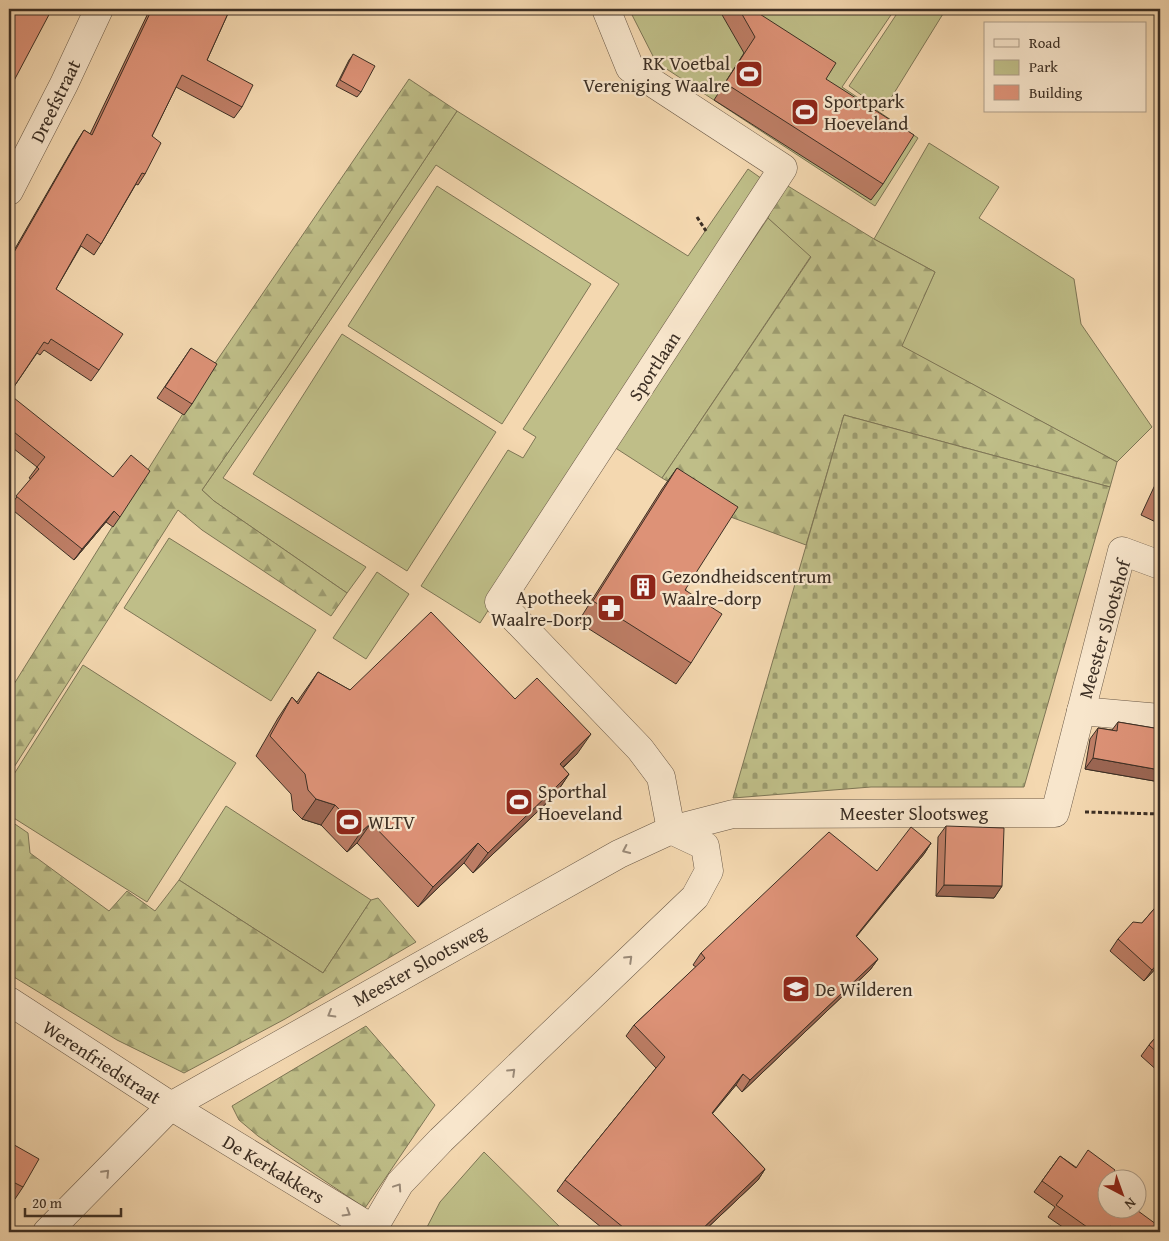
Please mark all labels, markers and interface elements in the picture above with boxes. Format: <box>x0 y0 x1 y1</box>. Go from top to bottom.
legend <box>984 22 1146 112</box>
text: Road <box>1029 32 1060 53</box>
place label: RK Voetbal Vereniging Waalre <box>583 49 730 99</box>
street label: Dreefstraat <box>23 54 87 147</box>
text: Park <box>1029 56 1058 77</box>
sports icon: RK Voetbal Vereniging Waalre <box>734 59 764 89</box>
text: Building <box>1029 82 1083 103</box>
place label: Sportpark Hoeveland <box>824 87 909 137</box>
sports icon: Sportpark Hoeveland <box>790 97 820 127</box>
street label: Sportlaan <box>621 326 687 406</box>
street label: Meester Slootshof <box>1071 554 1138 702</box>
place label: Gezondheidscentrum Waalre-dorp <box>662 562 832 612</box>
building icon: Gezondheidscentrum Waalre-dorp <box>628 572 658 602</box>
place label: Apotheek Waalre-Dorp <box>491 583 592 633</box>
pharmacy icon: Apotheek Waalre-Dorp <box>596 593 626 623</box>
place label: Sporthal Hoeveland <box>538 777 623 827</box>
sports icon: Sporthal Hoeveland <box>504 787 534 817</box>
street label: Meester Slootsweg <box>840 799 989 827</box>
sports icon: WLTV <box>334 807 364 837</box>
place label: WLTV <box>368 808 416 836</box>
one-way arrow <box>623 844 632 854</box>
street label: Meester Slootsweg <box>347 917 491 1013</box>
one-way arrow <box>624 956 633 965</box>
school or university icon: De Wilderen <box>781 974 811 1004</box>
place label: De Wilderen <box>815 975 913 1003</box>
one-way arrow <box>328 1008 337 1018</box>
street label: Werenfriedstraat <box>37 1013 167 1111</box>
one-way arrow <box>507 1069 516 1078</box>
street label: De Kerkakkers <box>218 1128 330 1210</box>
north arrow <box>1096 1168 1146 1218</box>
one-way arrow <box>100 1169 109 1178</box>
one-way arrow <box>392 1183 401 1193</box>
scale bar <box>25 1186 121 1218</box>
text: 20 m <box>32 1192 63 1213</box>
text: N <box>1120 1193 1141 1215</box>
one-way arrow <box>341 1207 350 1217</box>

